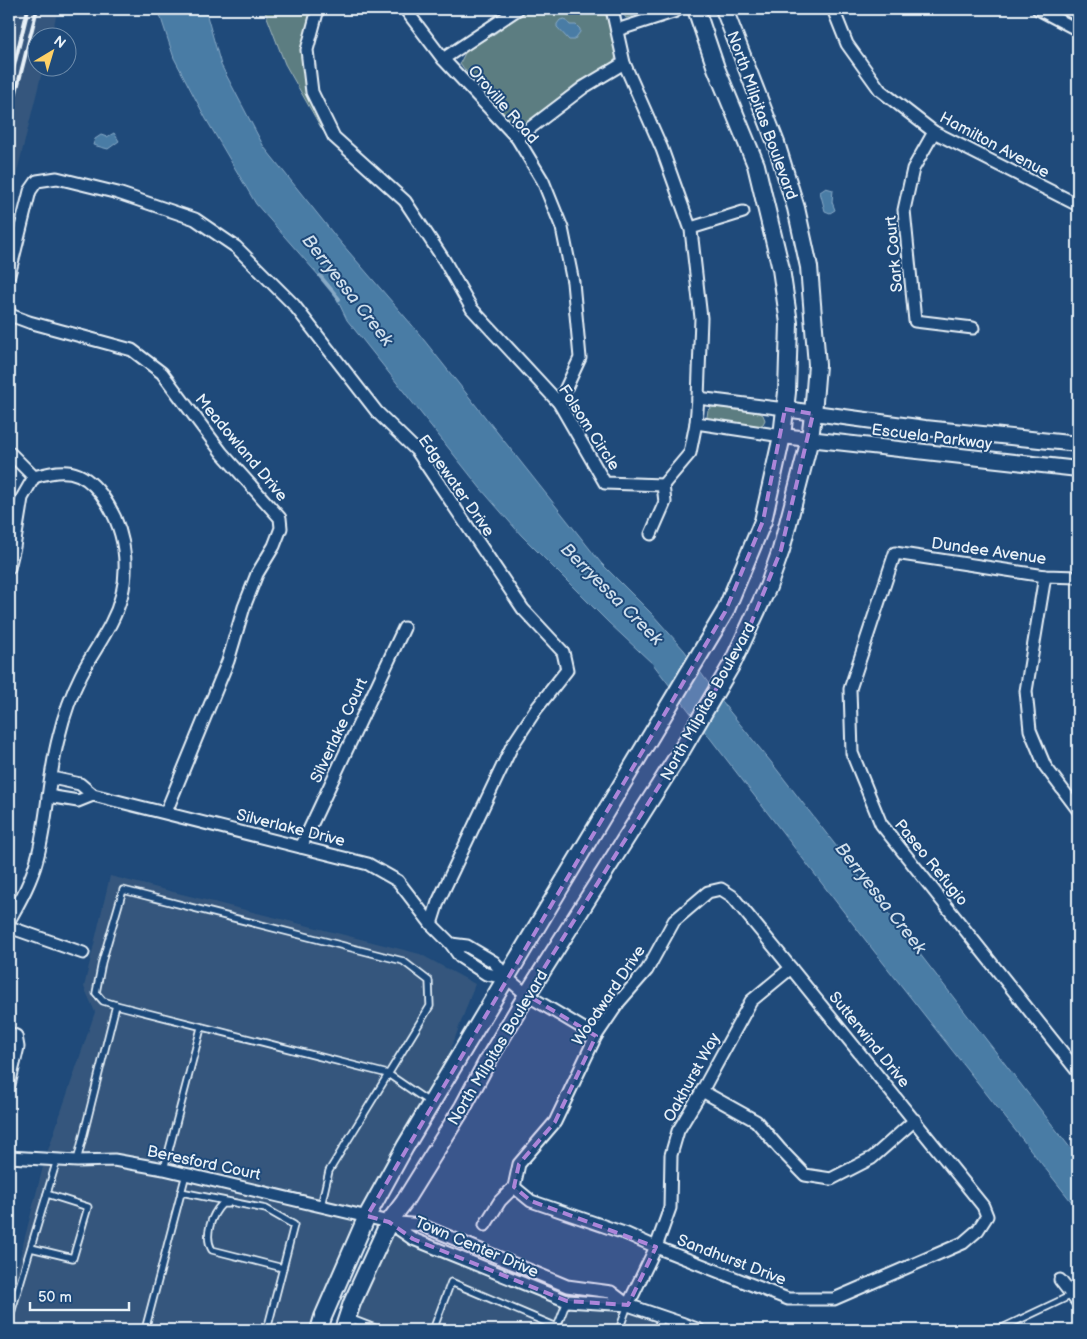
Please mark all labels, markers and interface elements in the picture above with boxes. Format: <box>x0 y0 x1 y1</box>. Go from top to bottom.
north arrow <box>28 28 78 78</box>
street label: North Milpitas Boulevard <box>722 29 801 202</box>
text: N <box>50 32 69 52</box>
street label: Oroville Road <box>464 62 542 148</box>
street label: Hamilton Avenue <box>936 108 1053 183</box>
street label: Sark Court <box>882 215 907 293</box>
water label: Berryessa Creek <box>298 230 398 351</box>
street label: Folsom Circle <box>554 381 624 475</box>
street label: Meadowland Drive <box>191 391 291 506</box>
street label: Escuela Parkway <box>871 421 994 454</box>
street label: Edgewater Drive <box>414 431 498 541</box>
street label: Dundee Avenue <box>930 534 1048 569</box>
water label: Berryessa Creek <box>556 539 668 651</box>
street label: North Milpitas Boulevard <box>657 619 760 784</box>
street label: Silverlake Court <box>307 675 372 786</box>
street label: Silverlake Drive <box>234 806 347 851</box>
street label: Paseo Refugio <box>890 816 972 910</box>
water label: Berryessa Creek <box>831 838 931 959</box>
street label: Woodward Drive <box>569 942 650 1050</box>
street label: North Milpitas Boulevard <box>444 967 552 1129</box>
street label: Sutterwind Drive <box>824 988 914 1092</box>
street label: Oakhurst Way <box>660 1029 725 1126</box>
street label: Beresford Court <box>145 1142 262 1185</box>
street label: Town Center Drive <box>412 1213 542 1282</box>
street label: Sandhurst Drive <box>674 1231 789 1290</box>
scale bar <box>30 1279 129 1311</box>
text: 50 m <box>38 1288 72 1307</box>

